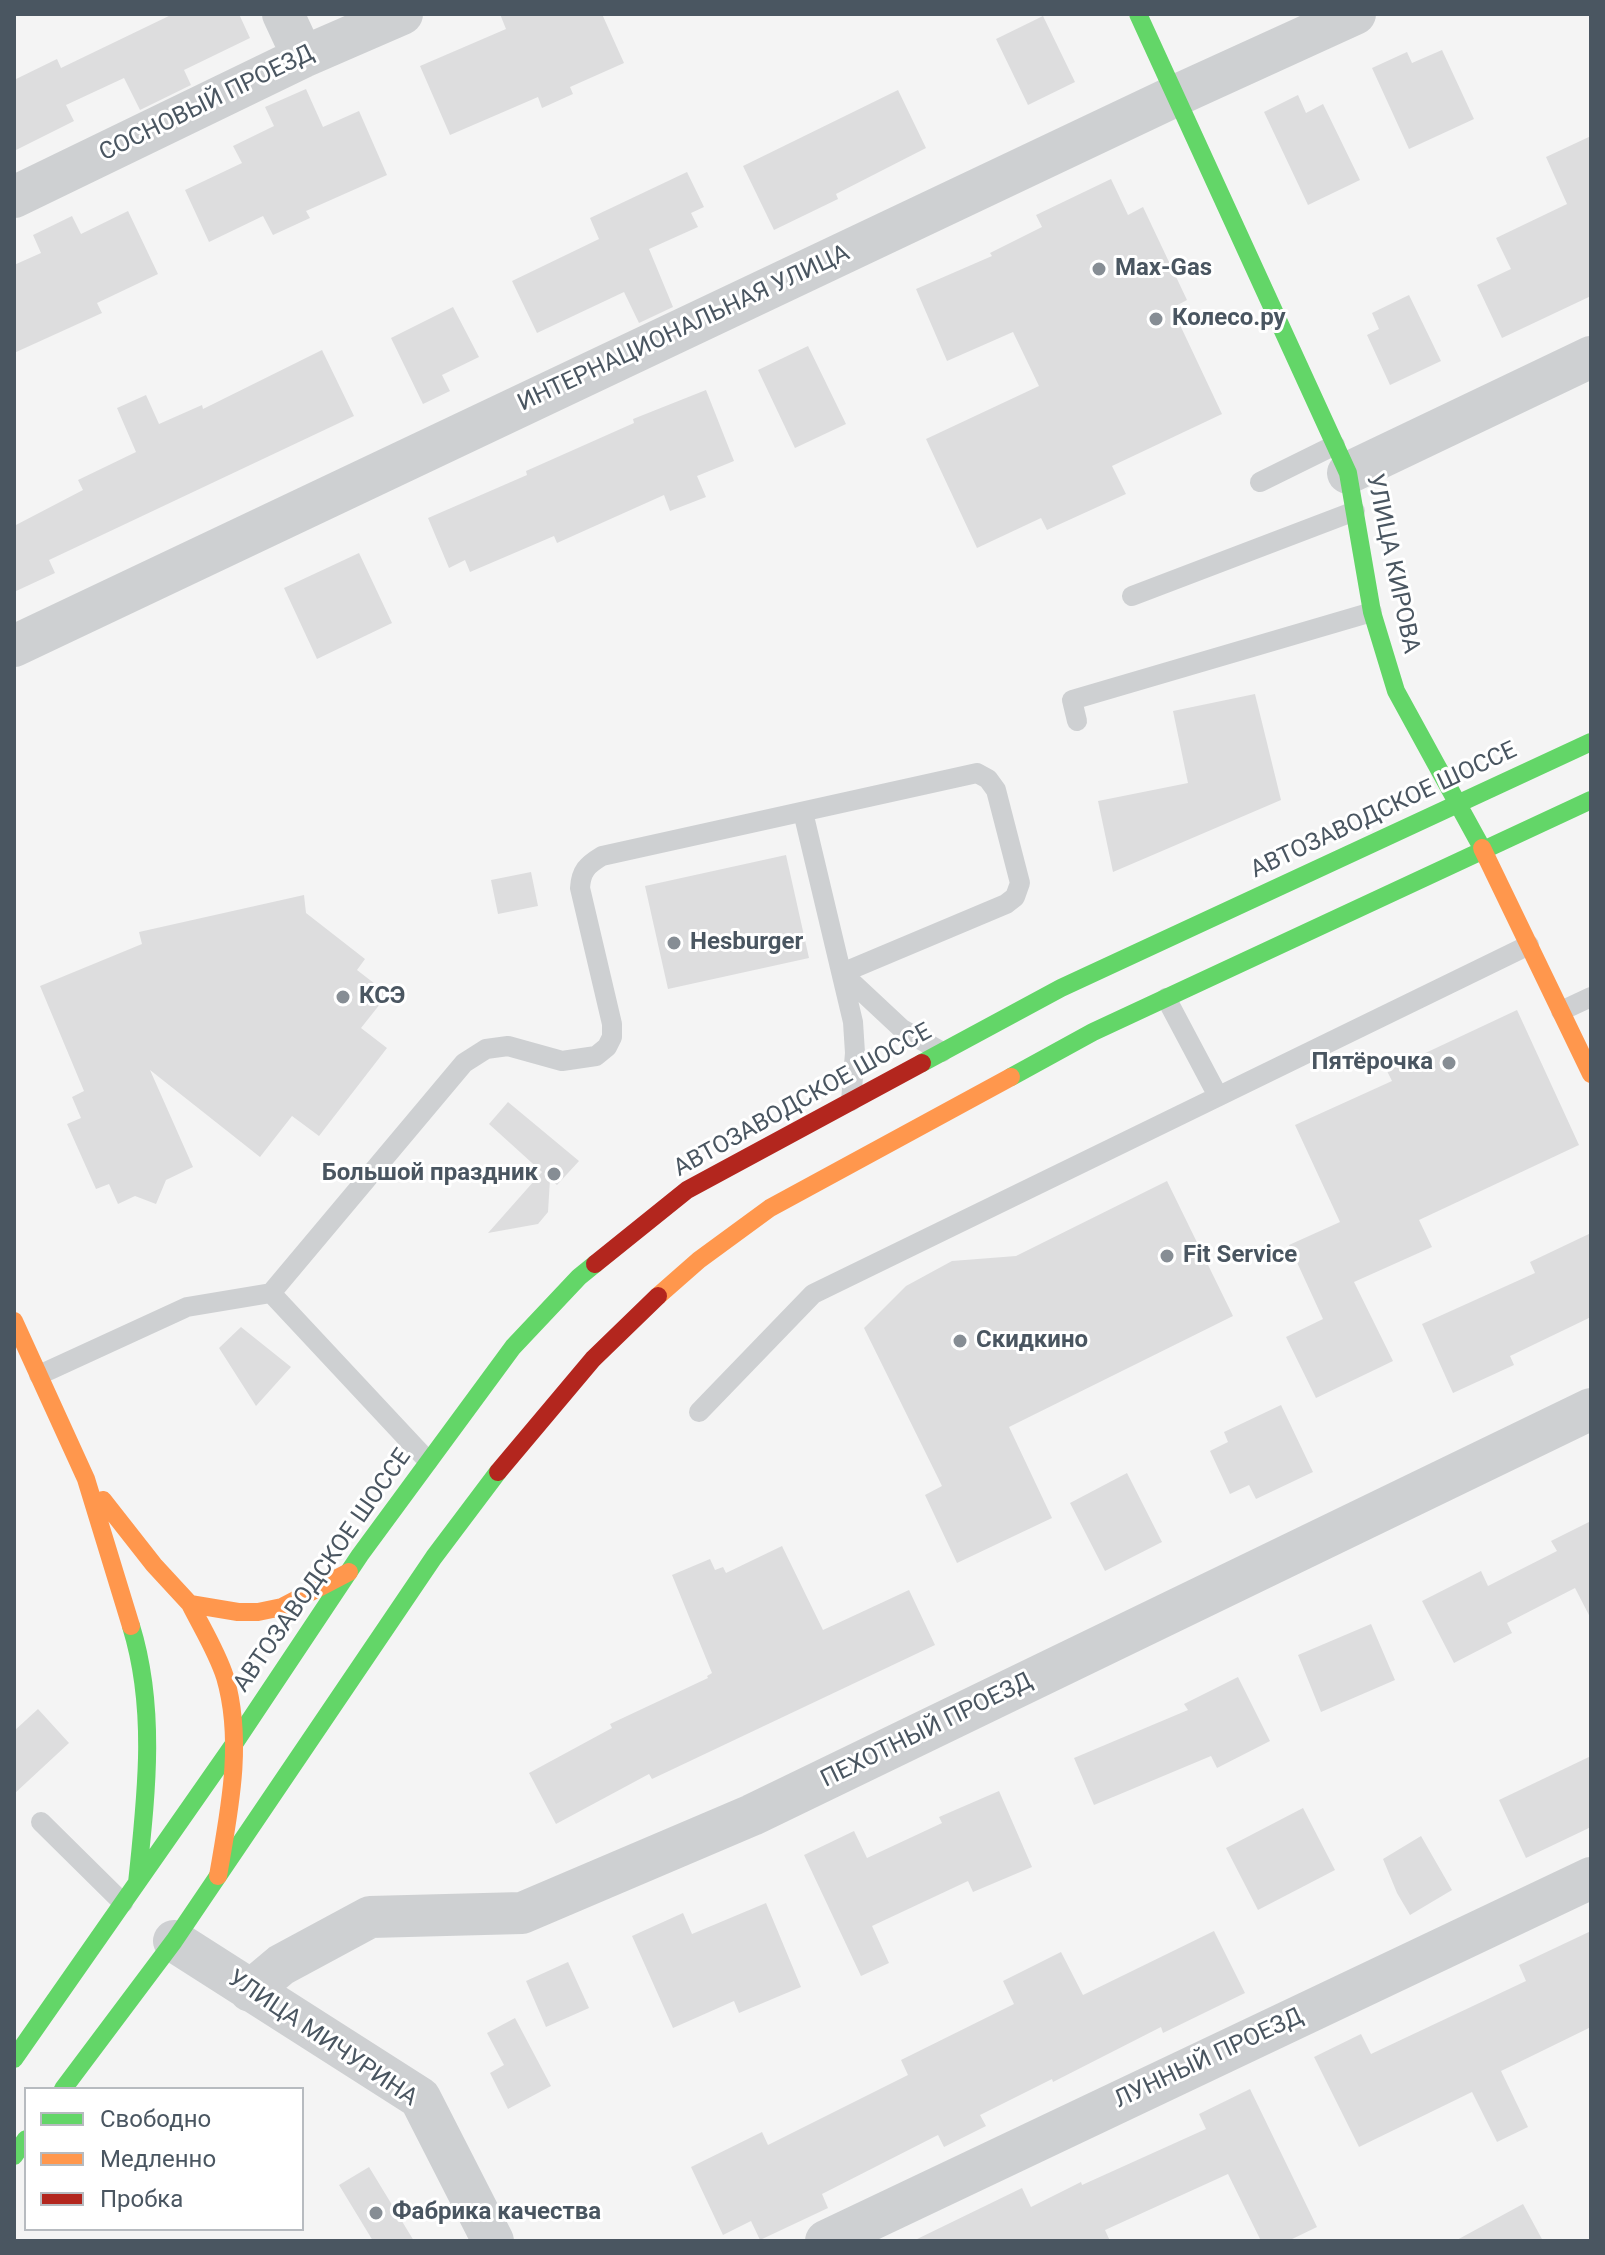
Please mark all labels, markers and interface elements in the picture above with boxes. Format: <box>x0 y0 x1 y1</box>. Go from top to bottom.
street label: СОСНОВЫЙ ПРОЕЗД <box>95 40 319 168</box>
street label: ИНТЕРНАЦИОНАЛЬНАЯ УЛИЦА <box>514 239 854 419</box>
place label: Max-Gas <box>1115 255 1212 283</box>
marker: Max-Gas <box>1090 260 1108 278</box>
place label: Колесо.ру <box>1172 305 1286 333</box>
marker: Колесо.ру <box>1147 310 1165 328</box>
street label: УЛИЦА КИРОВА <box>1359 472 1425 656</box>
street label: АВТОЗАВОДСКОЕ ШОССЕ <box>1246 737 1522 885</box>
place label: Hesburger <box>690 929 803 957</box>
marker: Hesburger <box>665 934 683 952</box>
place label: КСЭ <box>359 983 405 1011</box>
marker: КСЭ <box>334 988 352 1006</box>
street label: АВТОЗАВОДСКОЕ ШОССЕ <box>669 1018 937 1184</box>
place label: Пятёрочка <box>1312 1049 1433 1077</box>
marker: Пятёрочка <box>1440 1054 1458 1072</box>
place label: Большой праздник <box>322 1160 538 1188</box>
marker: Большой праздник <box>545 1165 563 1183</box>
place label: Fit Service <box>1183 1242 1297 1270</box>
marker: Fit Service <box>1158 1247 1176 1265</box>
place label: Скидкино <box>976 1327 1088 1355</box>
marker: Скидкино <box>951 1332 969 1350</box>
street label: АВТОЗАВОДСКОЕ ШОССЕ <box>228 1444 418 1698</box>
street label: ПЕХОТНЫЙ ПРОЕЗД <box>817 1667 1037 1795</box>
street label: УЛИЦА МИЧУРИНА <box>222 1965 422 2113</box>
street label: ЛУННЫЙ ПРОЕЗД <box>1110 2003 1308 2115</box>
legend <box>24 2087 304 2231</box>
text: Свободно <box>100 2105 211 2133</box>
text: Медленно <box>100 2145 216 2173</box>
text: Пробка <box>100 2185 183 2213</box>
place label: Фабрика качества <box>392 2199 601 2227</box>
marker: Фабрика качества <box>367 2204 385 2222</box>

